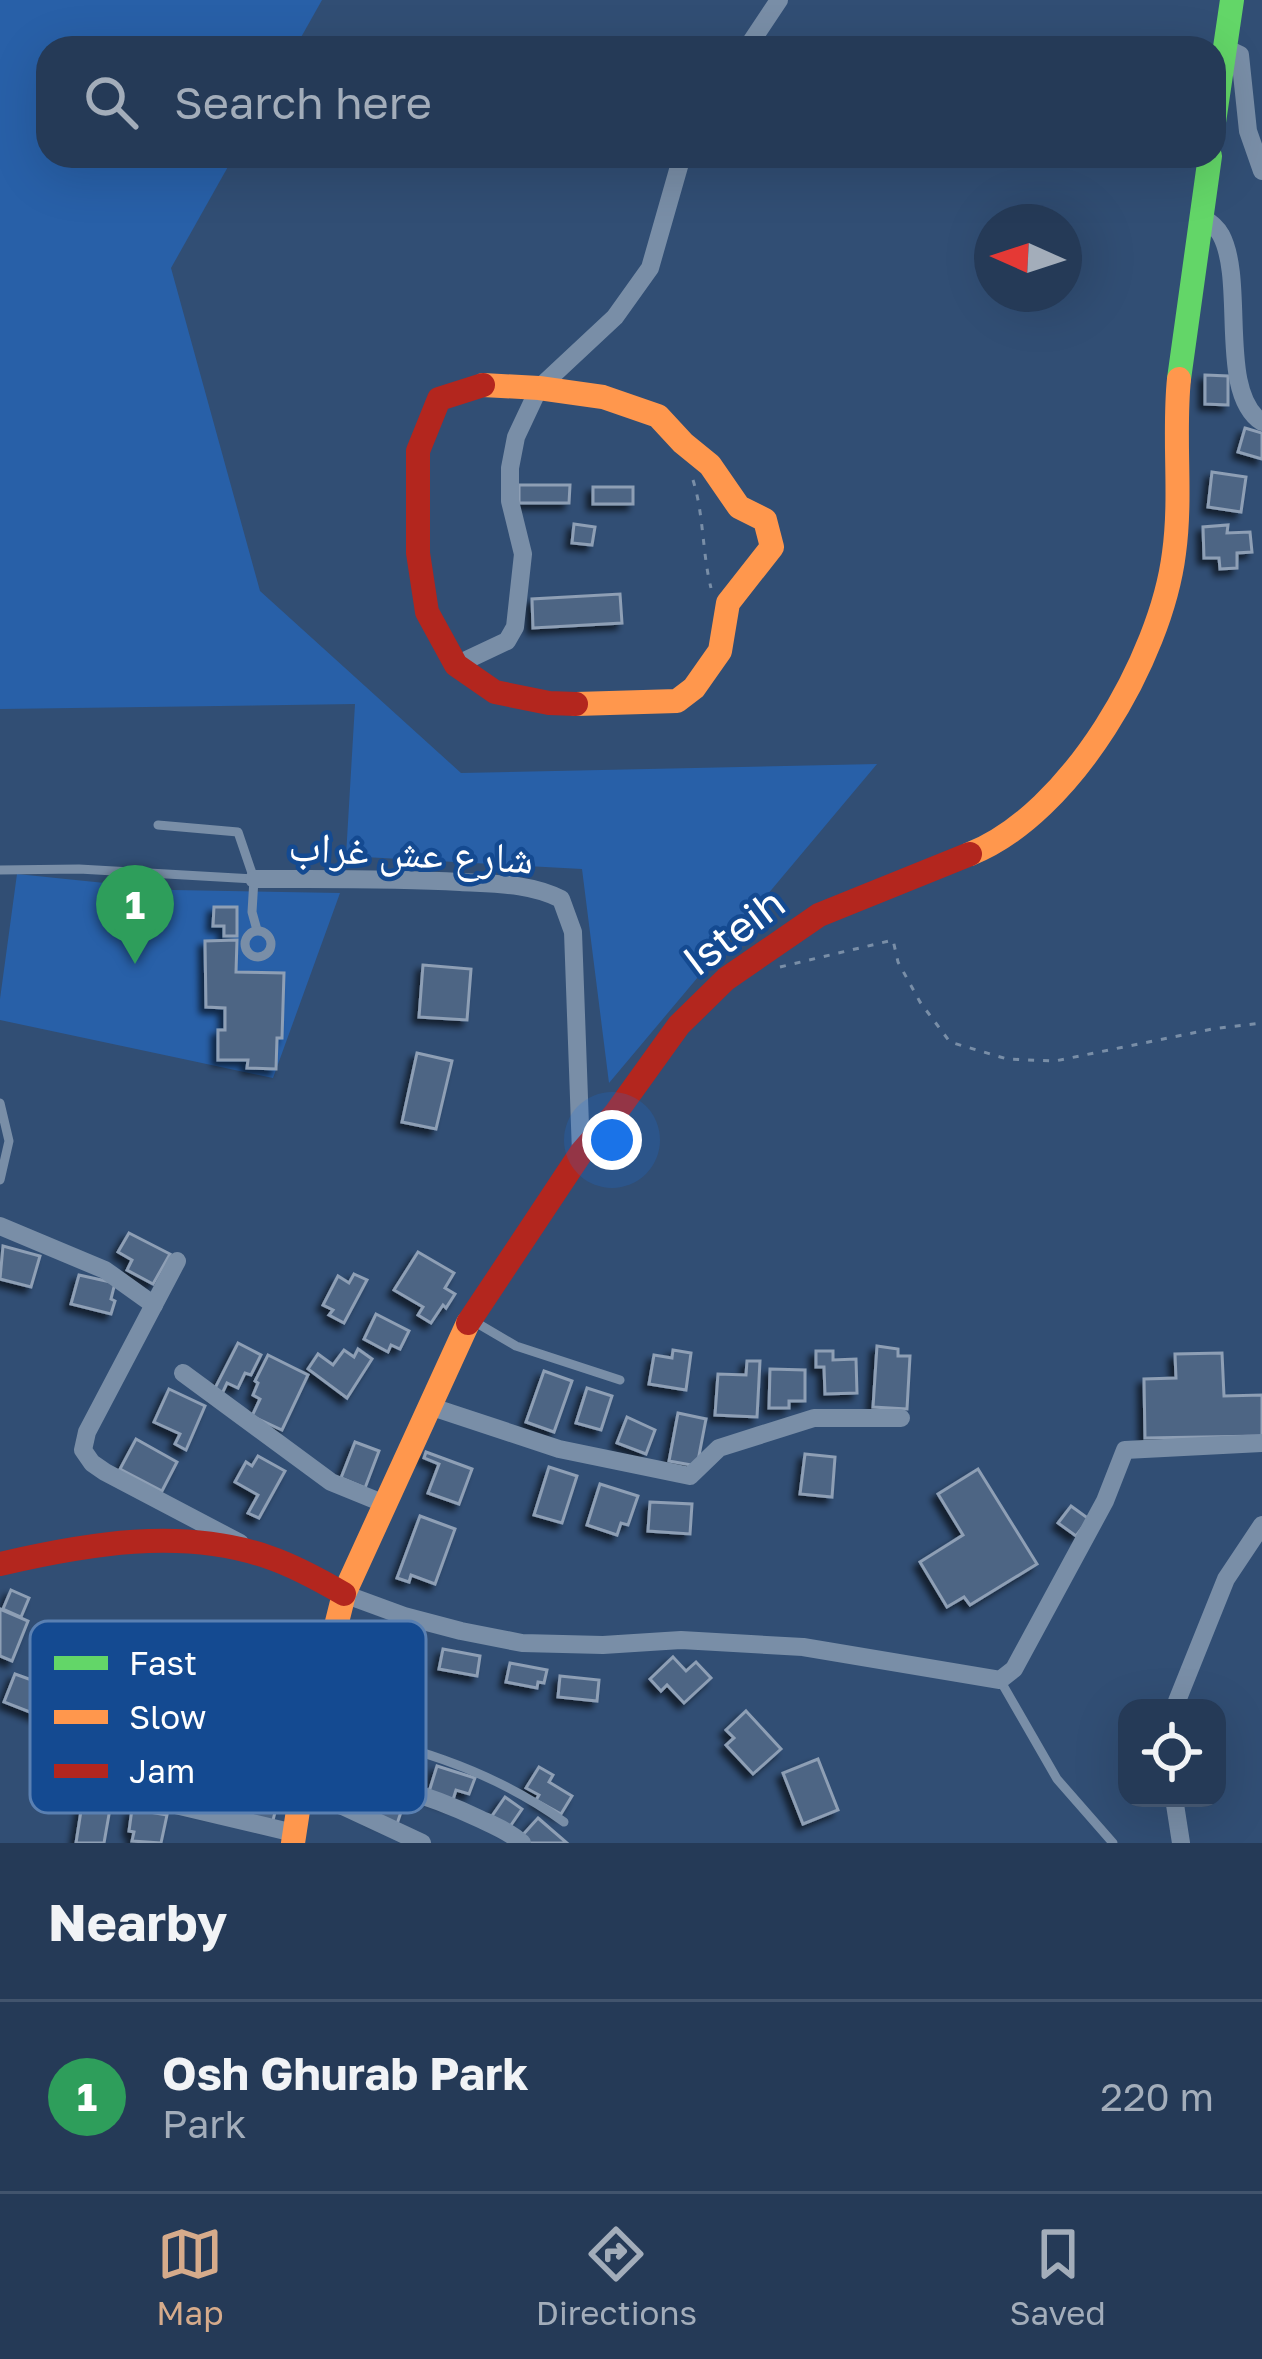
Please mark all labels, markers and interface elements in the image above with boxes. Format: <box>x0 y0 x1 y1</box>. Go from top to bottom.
search box <box>36 36 1226 168</box>
icon: search <box>78 69 144 135</box>
text: Search here <box>174 75 432 129</box>
north arrow <box>974 204 1082 312</box>
street label: شارع عش غراب <box>287 820 535 885</box>
pin: 1 <box>96 865 174 964</box>
street label: Isteih <box>673 877 793 985</box>
your location <box>582 1110 642 1170</box>
legend <box>30 1621 426 1813</box>
text: Fast <box>129 1643 197 1682</box>
text: Slow <box>129 1697 207 1736</box>
map controls <box>1118 1699 1226 1807</box>
button: locate <box>1118 1699 1226 1807</box>
text: Jam <box>129 1751 195 1790</box>
text: Nearby <box>48 1891 227 1952</box>
text: Osh Ghurab Park <box>162 2046 529 2100</box>
text: 1 <box>77 2073 97 2120</box>
text: 220 m <box>1100 2073 1214 2120</box>
text: Park <box>162 2100 246 2147</box>
tab: Map <box>156 2221 224 2332</box>
tab: Directions <box>536 2221 697 2332</box>
tab: Saved <box>1009 2221 1106 2332</box>

